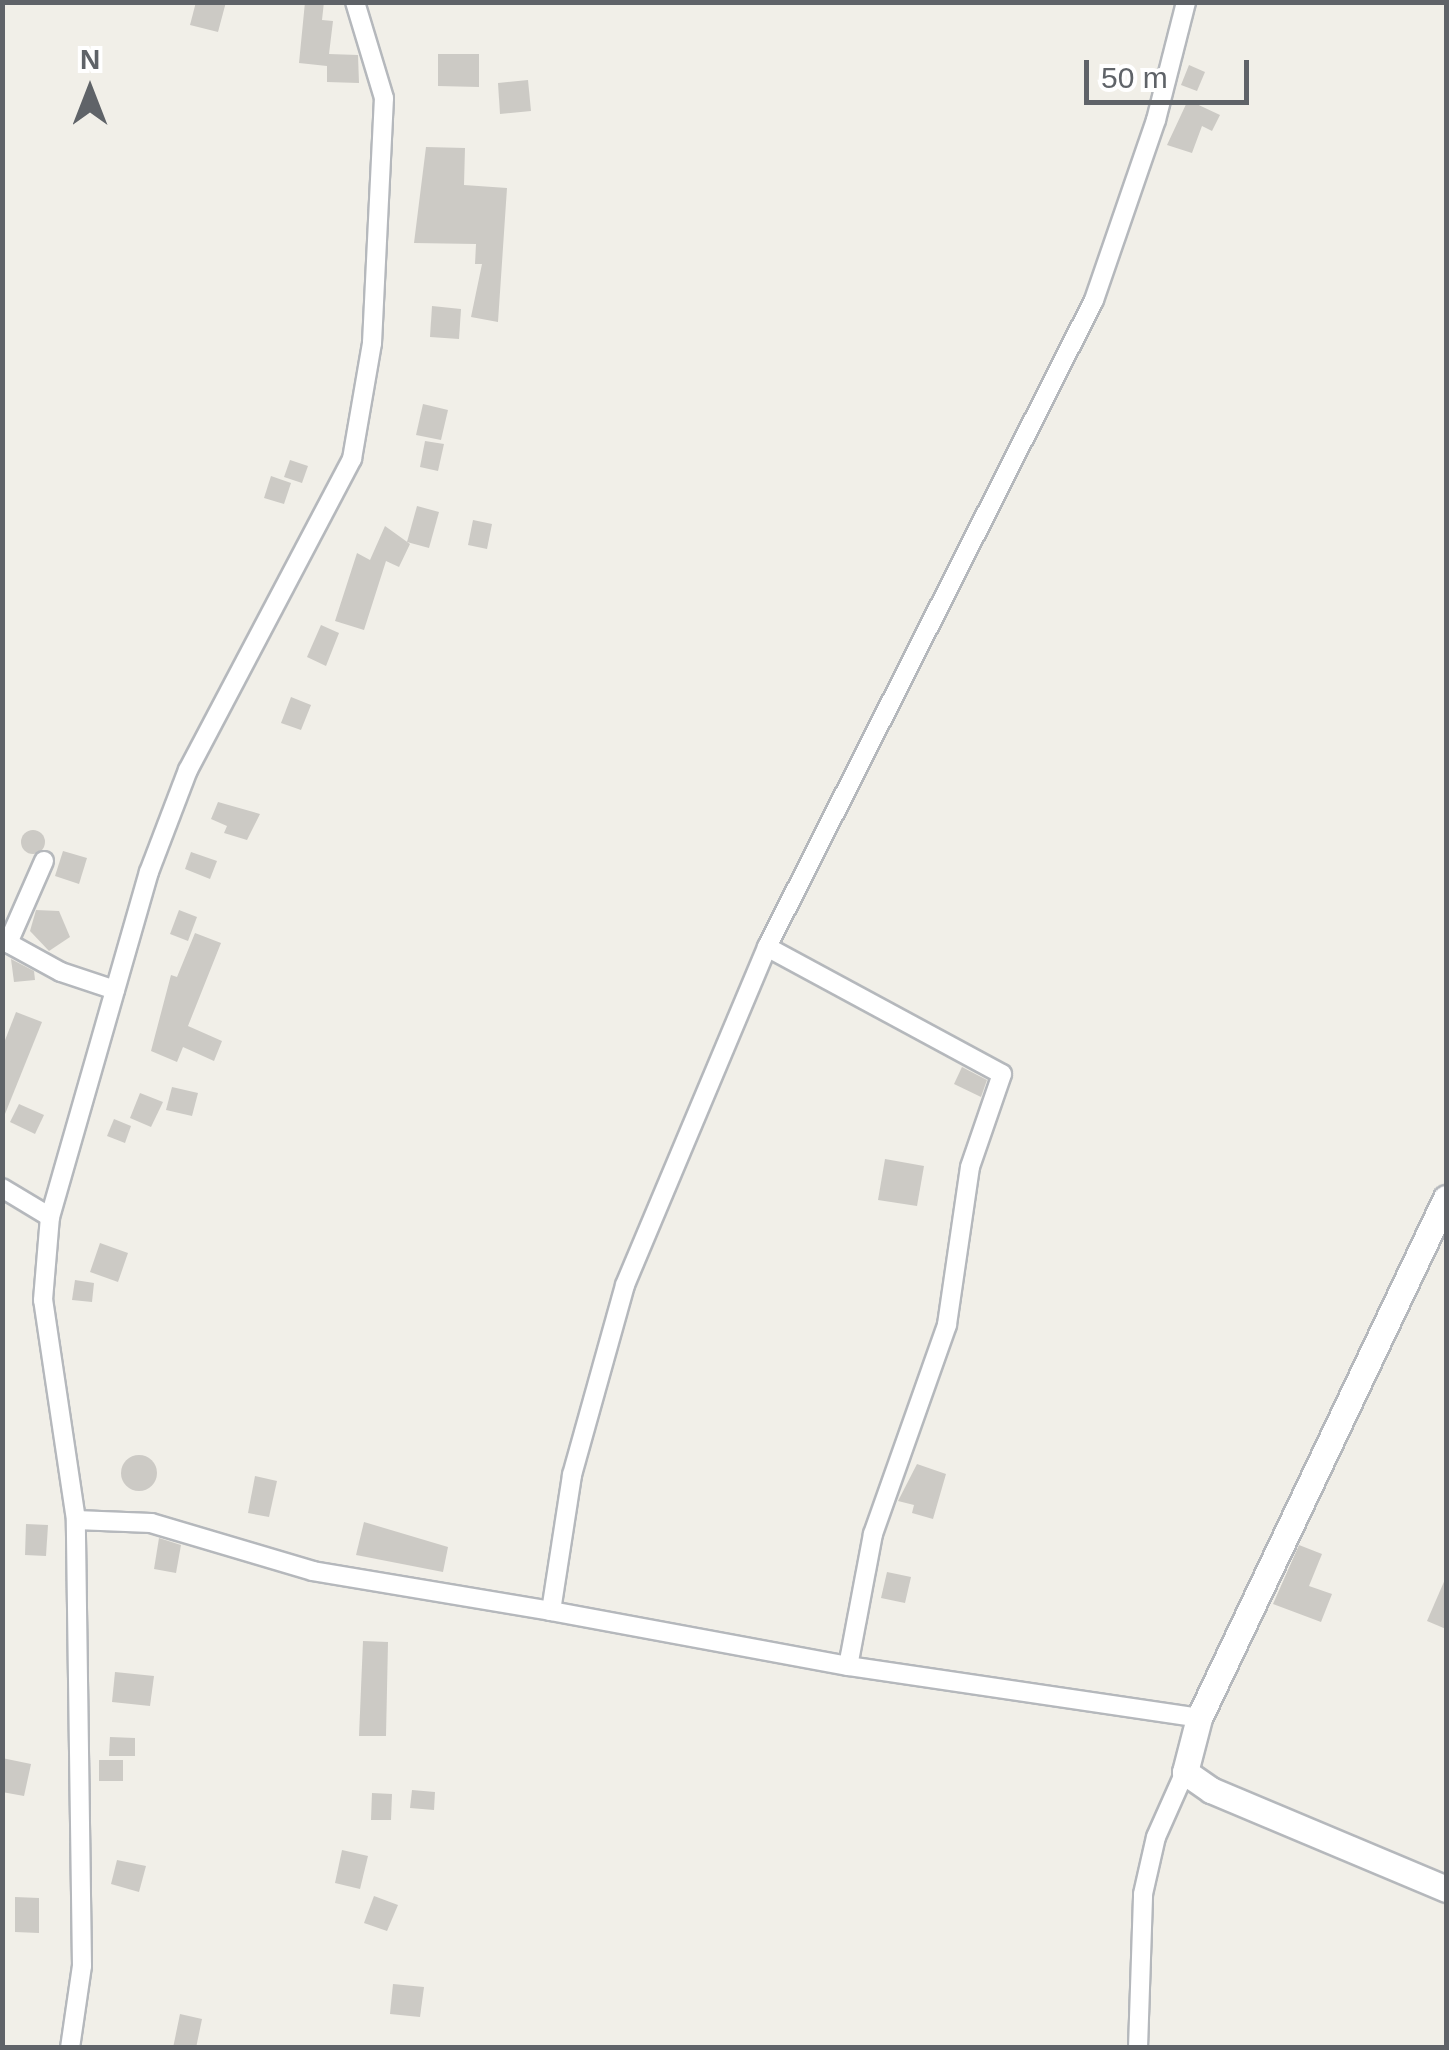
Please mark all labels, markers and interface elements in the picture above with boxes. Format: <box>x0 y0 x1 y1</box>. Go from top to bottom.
north arrow <box>40 40 140 140</box>
scale bar <box>1089 40 1254 102</box>
text: N <box>80 44 100 75</box>
text: 50 m <box>1101 61 1168 94</box>

